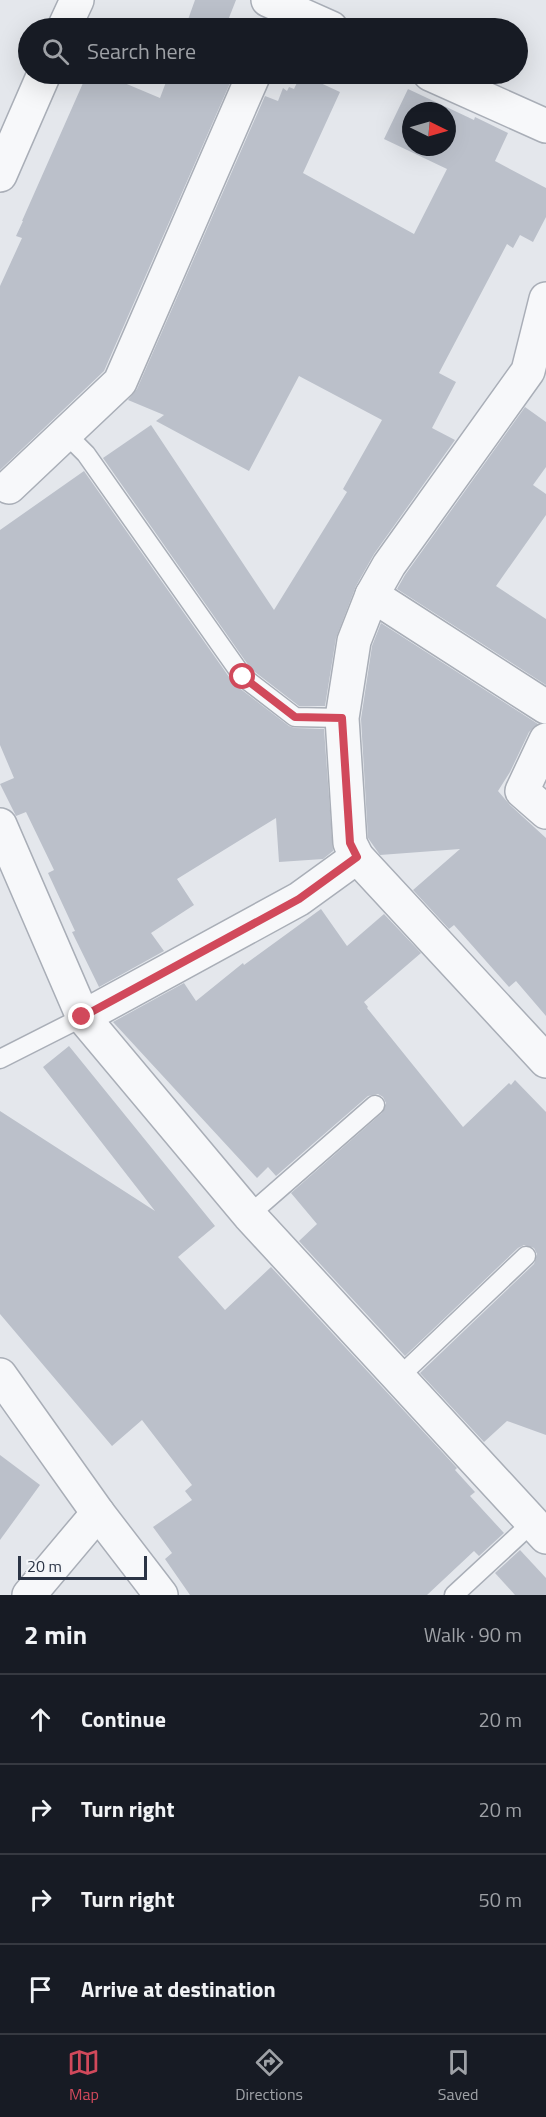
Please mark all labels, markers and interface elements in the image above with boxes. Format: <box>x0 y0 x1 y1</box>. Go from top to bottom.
search box <box>18 18 528 84</box>
text: Search here <box>87 34 196 68</box>
icon: search <box>39 35 72 68</box>
north arrow <box>402 102 456 156</box>
route start <box>229 663 255 689</box>
route end <box>68 1003 94 1029</box>
scale bar <box>18 1553 147 1580</box>
text: 20 m <box>27 1554 62 1578</box>
text: 2 min <box>24 1615 87 1654</box>
text: Walk · 90 m <box>424 1619 522 1650</box>
text: Continue <box>81 1702 166 1736</box>
icon: ahead <box>24 1703 57 1736</box>
text: 20 m <box>478 1704 522 1735</box>
text: Turn right <box>81 1792 175 1826</box>
icon: right <box>24 1793 57 1826</box>
text: 20 m <box>478 1794 522 1825</box>
text: Turn right <box>81 1882 175 1916</box>
icon: right <box>24 1883 57 1916</box>
text: 50 m <box>478 1884 522 1915</box>
text: Arrive at destination <box>81 1972 276 2006</box>
icon: arrive <box>24 1973 57 2006</box>
tab: Map <box>67 2046 100 2106</box>
tab: Directions <box>235 2046 303 2106</box>
tab: Saved <box>438 2046 479 2106</box>

